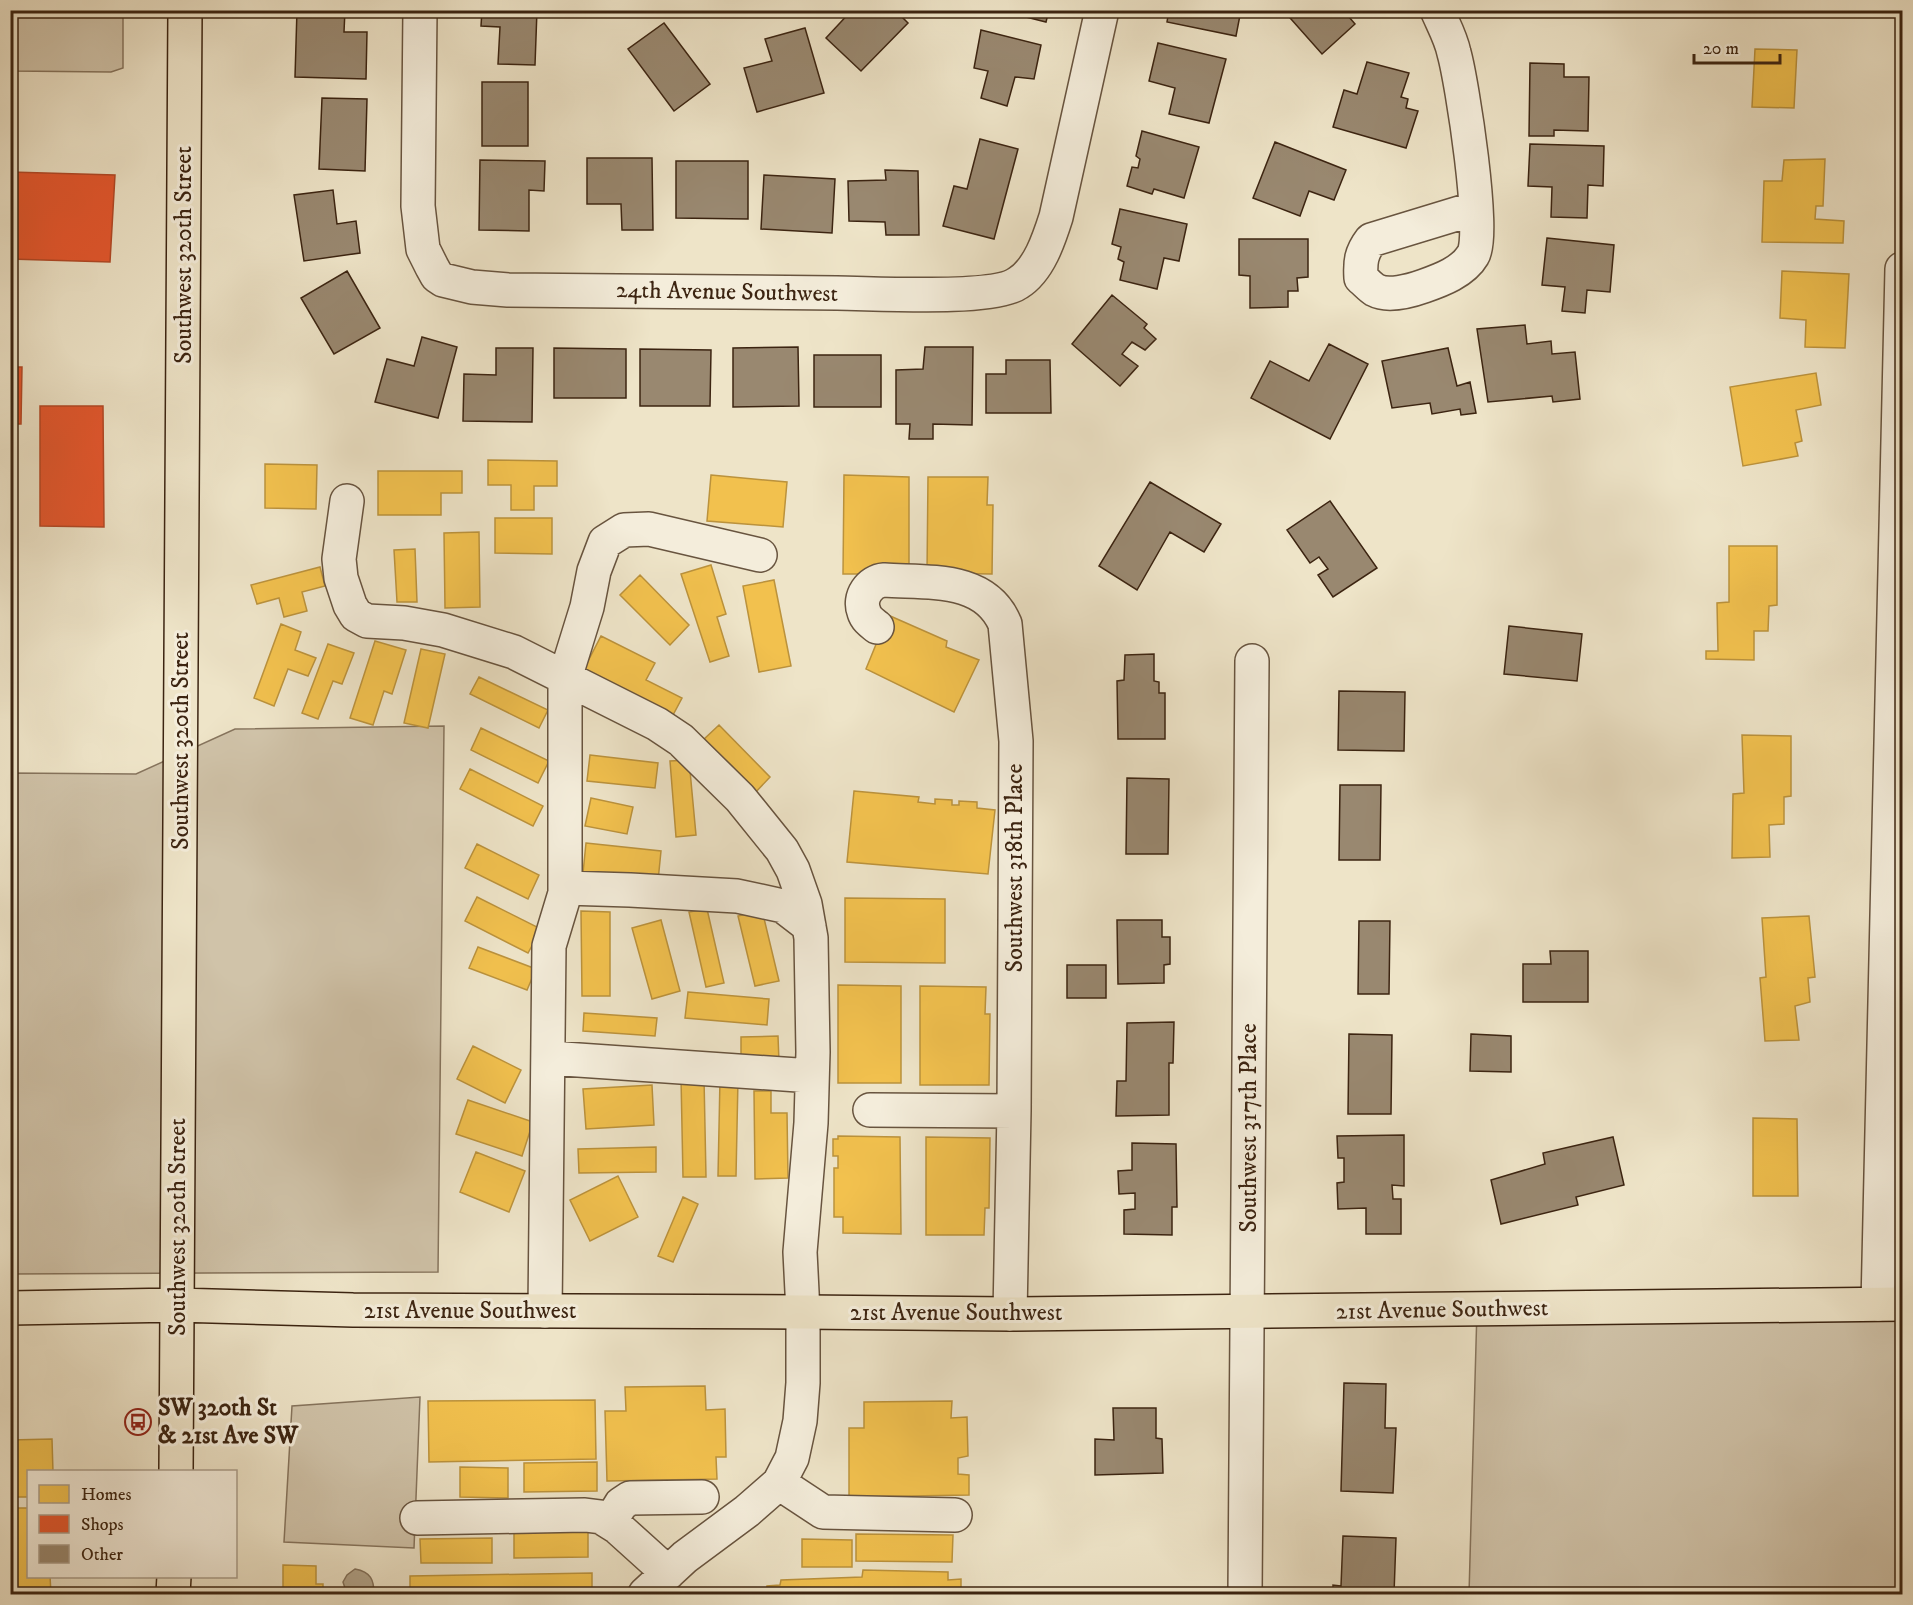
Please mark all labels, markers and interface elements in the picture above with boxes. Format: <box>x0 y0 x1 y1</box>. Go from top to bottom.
scale bar <box>1694 27 1780 65</box>
text: 20 m <box>1703 38 1739 60</box>
street label: Southwest 320th Street <box>169 146 199 364</box>
street label: 24th Avenue Southwest <box>616 275 839 309</box>
street label: Southwest 320th Street <box>166 632 196 850</box>
street label: Southwest 318th Place <box>1000 764 1030 972</box>
street label: Southwest 317th Place <box>1234 1023 1264 1233</box>
street label: Southwest 320th Street <box>163 1118 193 1336</box>
street label: 21st Avenue Southwest <box>1335 1293 1549 1327</box>
street label: 21st Avenue Southwest <box>364 1296 577 1326</box>
street label: 21st Avenue Southwest <box>850 1298 1063 1328</box>
place label: SW 320th St & 21st Ave SW <box>158 1393 299 1451</box>
bus stop icon: SW 320th St & 21st Ave SW <box>123 1407 153 1437</box>
legend <box>27 1470 237 1578</box>
text: Homes <box>81 1484 132 1506</box>
text: Shops <box>81 1514 124 1536</box>
text: Other <box>81 1544 123 1566</box>

